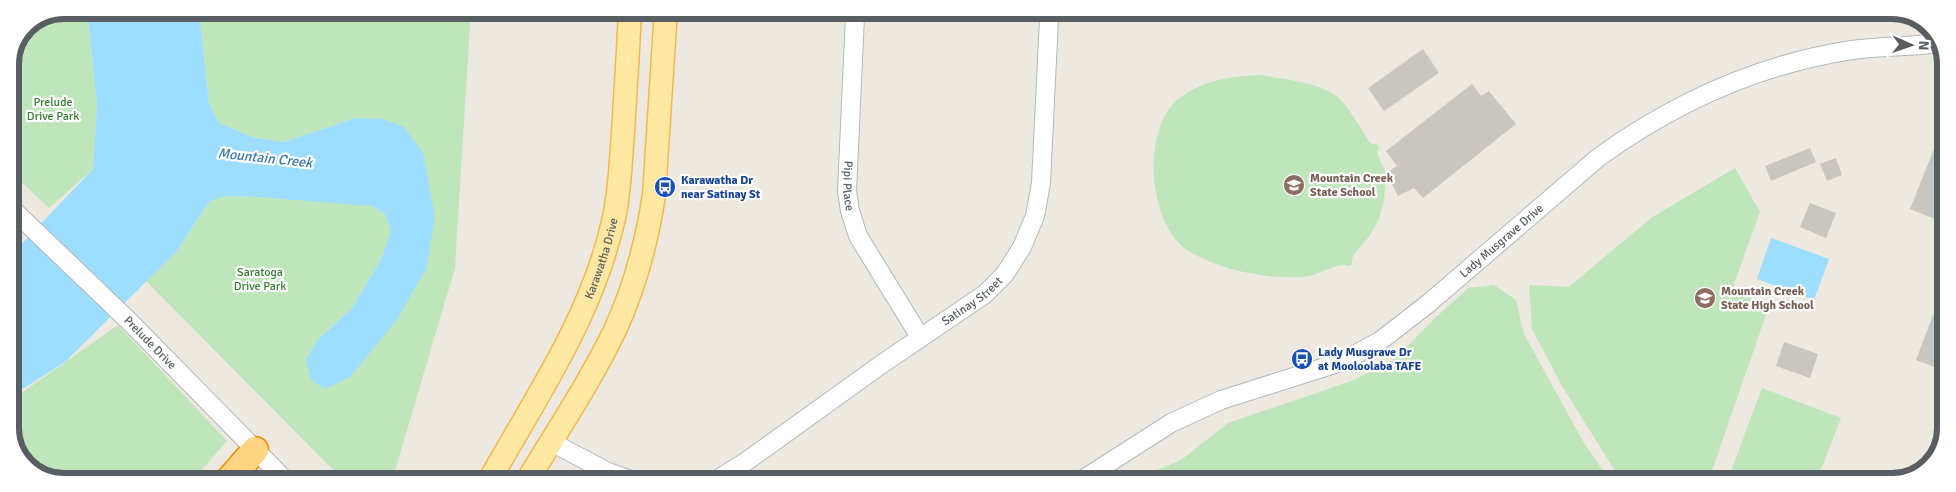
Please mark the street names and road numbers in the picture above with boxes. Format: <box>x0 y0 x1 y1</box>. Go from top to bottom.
street label: Pipi Place <box>839 160 857 212</box>
street label: Lady Musgrave Drive <box>1456 201 1546 281</box>
street label: Karawatha Drive <box>581 216 621 301</box>
street label: Satinay Street <box>939 273 1006 329</box>
street label: Prelude Drive <box>121 313 180 372</box>

